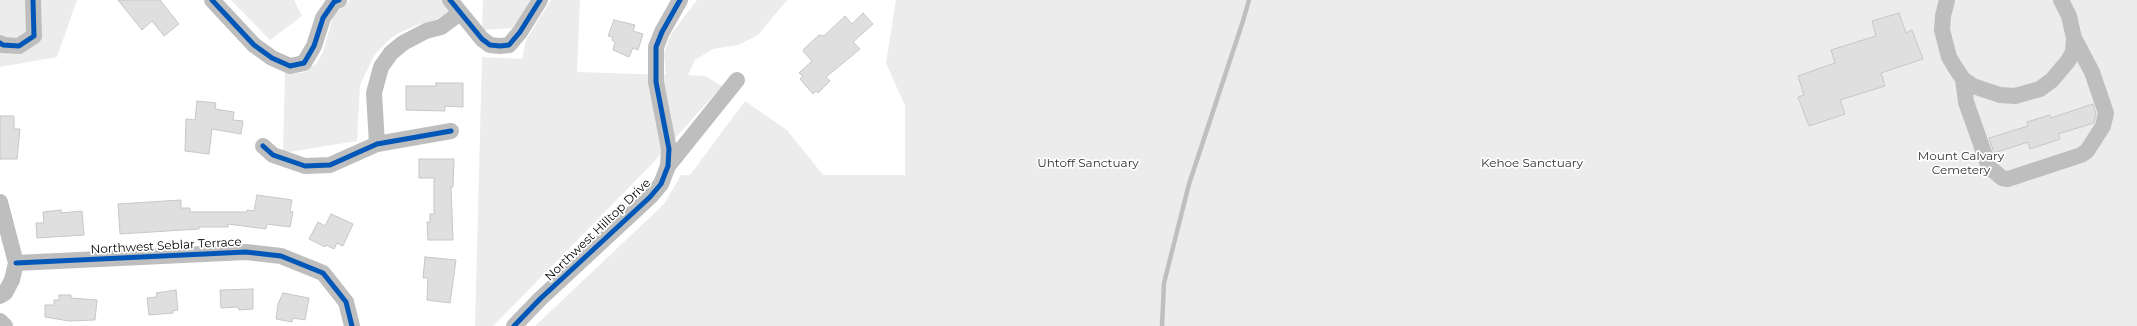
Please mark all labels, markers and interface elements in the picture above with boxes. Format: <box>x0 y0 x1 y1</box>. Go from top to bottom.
park label: Mount Calvary Cemetery <box>1918 149 2004 177</box>
park label: Uhtoff Sanctuary <box>1037 156 1139 170</box>
park label: Kehoe Sanctuary <box>1481 156 1583 170</box>
street label: Northwest Hilltop Drive <box>542 176 654 284</box>
street label: Northwest Seblar Terrace <box>90 235 242 257</box>

